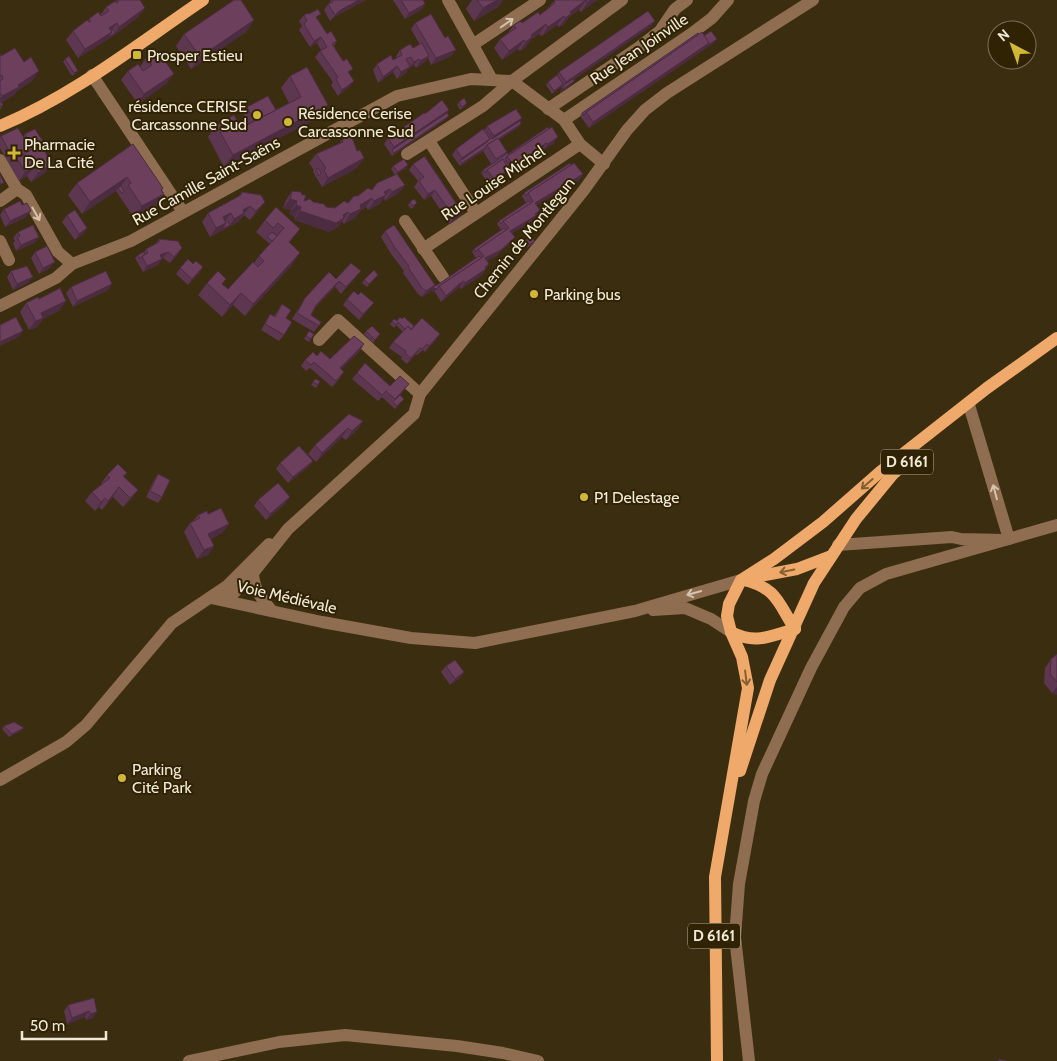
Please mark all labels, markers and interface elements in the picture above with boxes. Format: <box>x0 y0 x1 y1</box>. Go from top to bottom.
street label: Rue Jean Joinville <box>587 9 691 89</box>
one-way arrow <box>500 18 514 28</box>
north arrow <box>987 20 1037 70</box>
text: N <box>994 25 1013 45</box>
place label: Prosper Estieu <box>147 46 243 65</box>
marker: Prosper Estieu <box>131 49 143 61</box>
place label: résidence CERISE Carcassonne Sud <box>128 97 247 134</box>
place label: Résidence Cerise Carcassonne Sud <box>298 104 414 141</box>
marker: résidence CERISE Carcassonne Sud <box>251 109 263 121</box>
marker: Résidence Cerise Carcassonne Sud <box>282 116 294 128</box>
street label: Rue Camille Saint-Saëns <box>129 132 283 230</box>
place label: Pharmacie De La Cité <box>24 135 95 172</box>
street label: Rue Louise Michel <box>438 141 548 225</box>
marker: Pharmacie De La Cité <box>8 147 20 159</box>
street label: Chemin de Montlegun <box>469 174 579 302</box>
one-way arrow <box>32 206 42 221</box>
place label: Parking bus <box>544 285 621 304</box>
marker: Parking bus <box>528 288 540 300</box>
road number: D 6161 <box>881 450 933 474</box>
one-way arrow <box>860 478 873 490</box>
one-way arrow <box>990 484 1000 500</box>
place label: P1 Delestage <box>594 488 679 507</box>
marker: P1 Delestage <box>578 491 590 503</box>
one-way arrow <box>779 566 795 576</box>
street label: Voie Médiévale <box>235 576 339 618</box>
one-way arrow <box>687 588 703 598</box>
one-way arrow <box>742 670 752 686</box>
place label: Parking Cité Park <box>132 760 193 797</box>
marker: Parking Cité Park <box>116 772 128 784</box>
road number: D 6161 <box>688 924 740 948</box>
scale bar <box>22 1008 106 1040</box>
text: 50 m <box>30 1017 65 1035</box>

